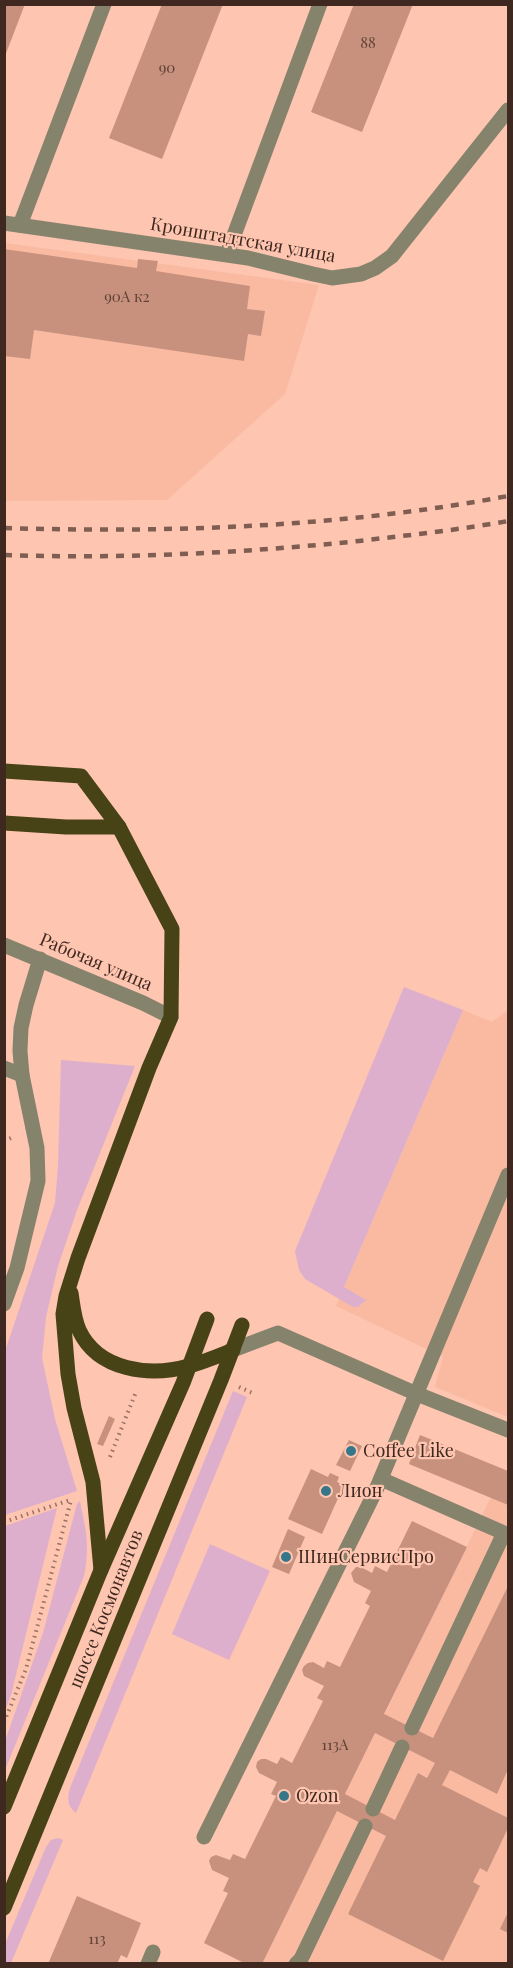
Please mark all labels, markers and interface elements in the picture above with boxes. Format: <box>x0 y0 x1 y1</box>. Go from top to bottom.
house number: 88 <box>360 32 376 52</box>
house number: 90 <box>159 57 175 77</box>
street label: Кронштадтская улица <box>149 211 338 267</box>
house number: 90А к2 <box>104 286 150 306</box>
street label: Рабочая улица <box>36 926 157 996</box>
place label: Coffee Like <box>363 1438 454 1462</box>
marker: Coffee Like <box>344 1444 358 1458</box>
place label: Лион <box>337 1478 383 1502</box>
marker: Лион <box>319 1484 333 1498</box>
street label: шоссе Космонавтов <box>62 1526 148 1691</box>
place label: ШинСервисПро <box>298 1544 434 1568</box>
marker: ШинСервисПро <box>279 1550 293 1564</box>
house number: 113А <box>321 1734 349 1754</box>
place label: Ozon <box>296 1783 339 1807</box>
marker: Ozon <box>277 1789 291 1803</box>
house number: 113 <box>88 1928 106 1948</box>

